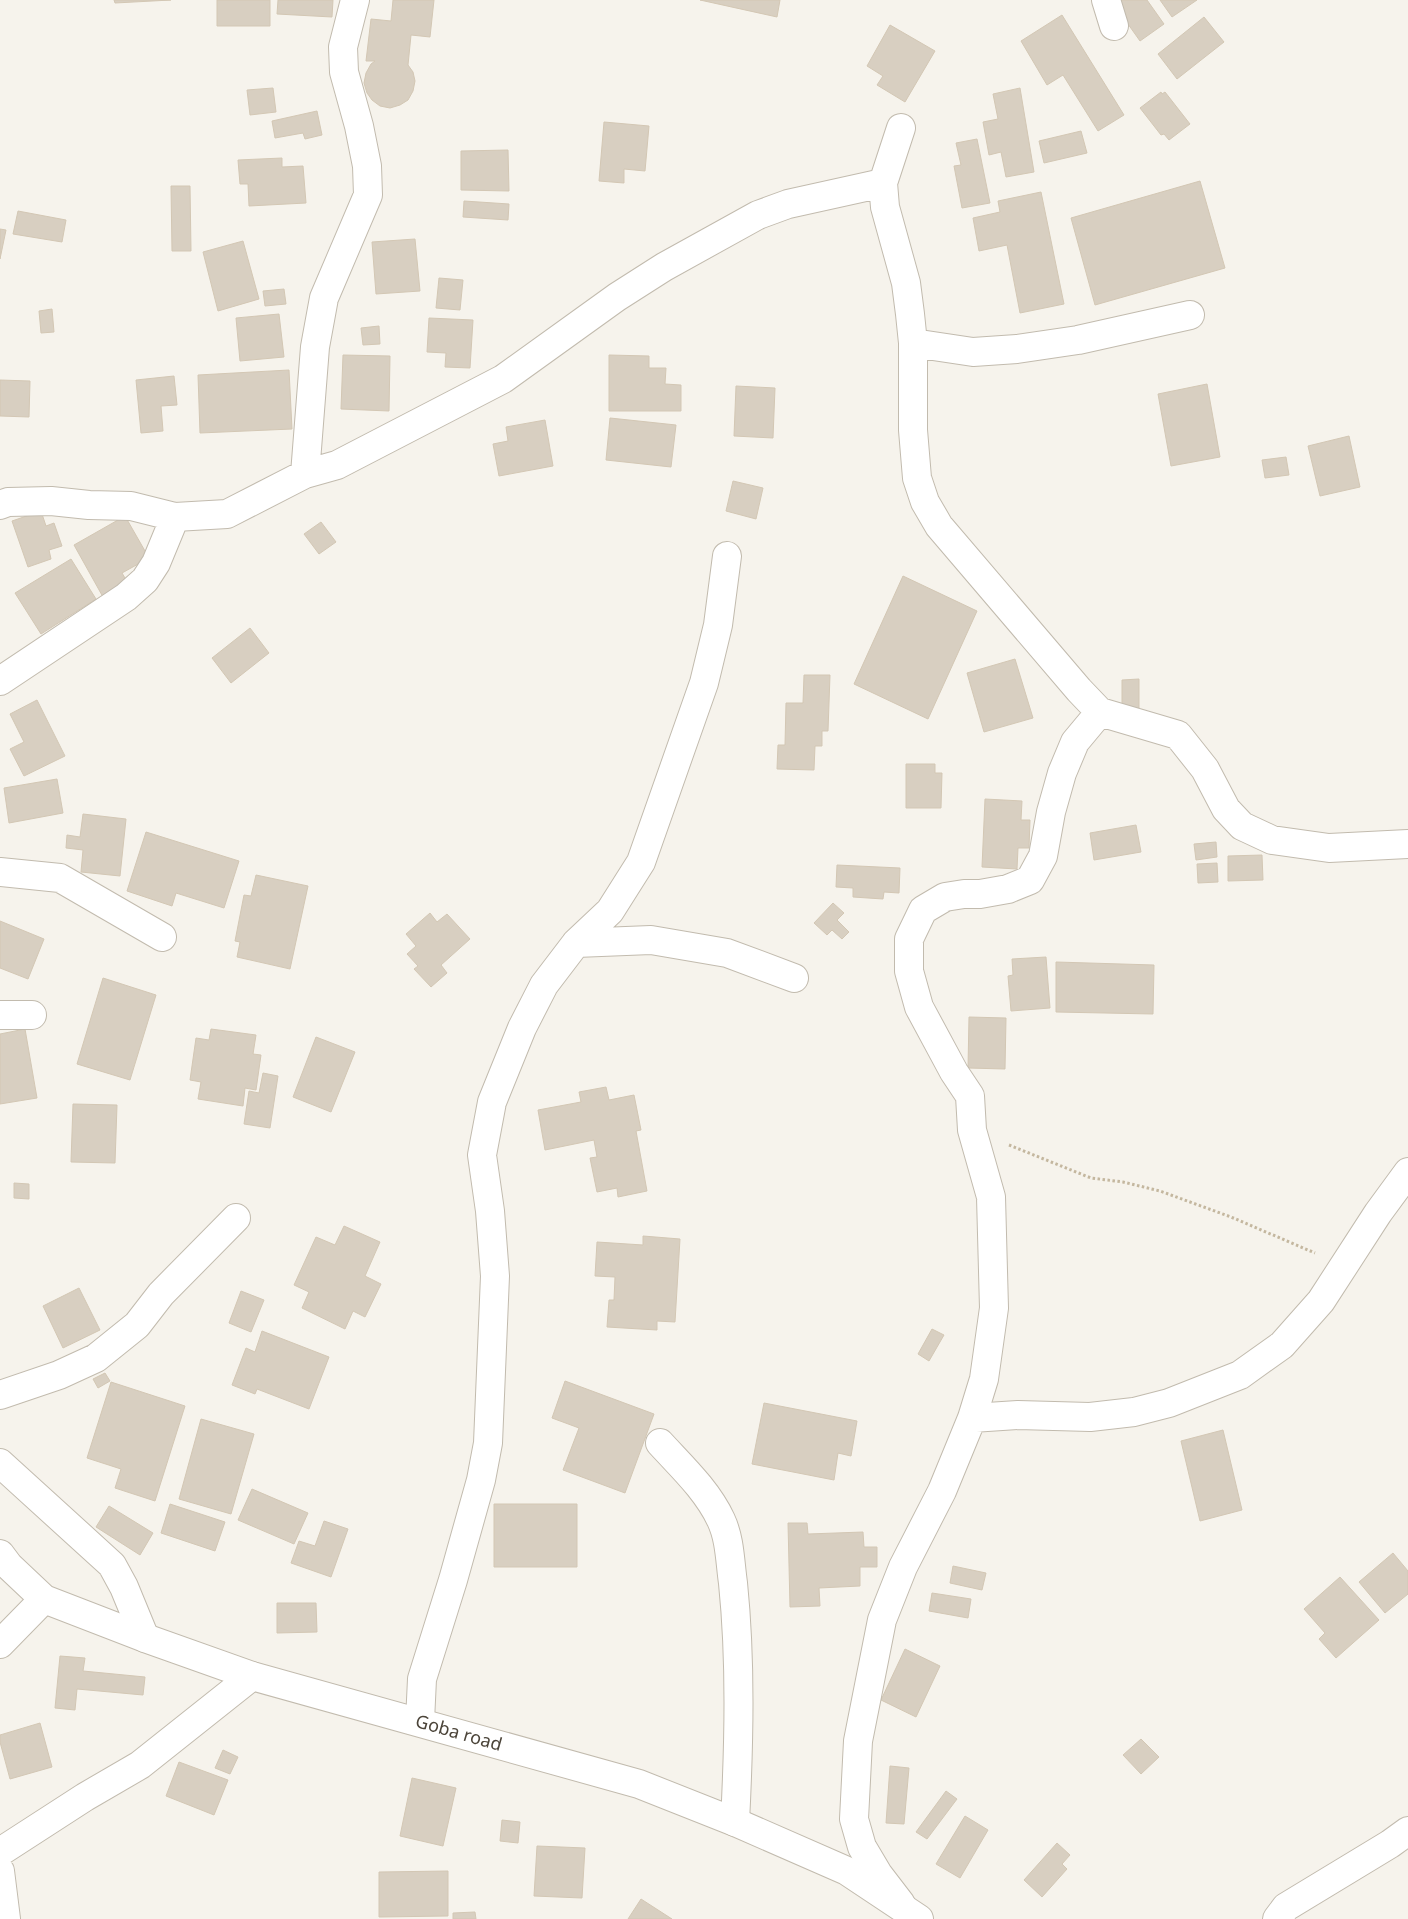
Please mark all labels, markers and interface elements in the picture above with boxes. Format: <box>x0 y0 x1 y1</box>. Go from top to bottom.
street label: Goba road <box>413 1708 505 1756</box>

